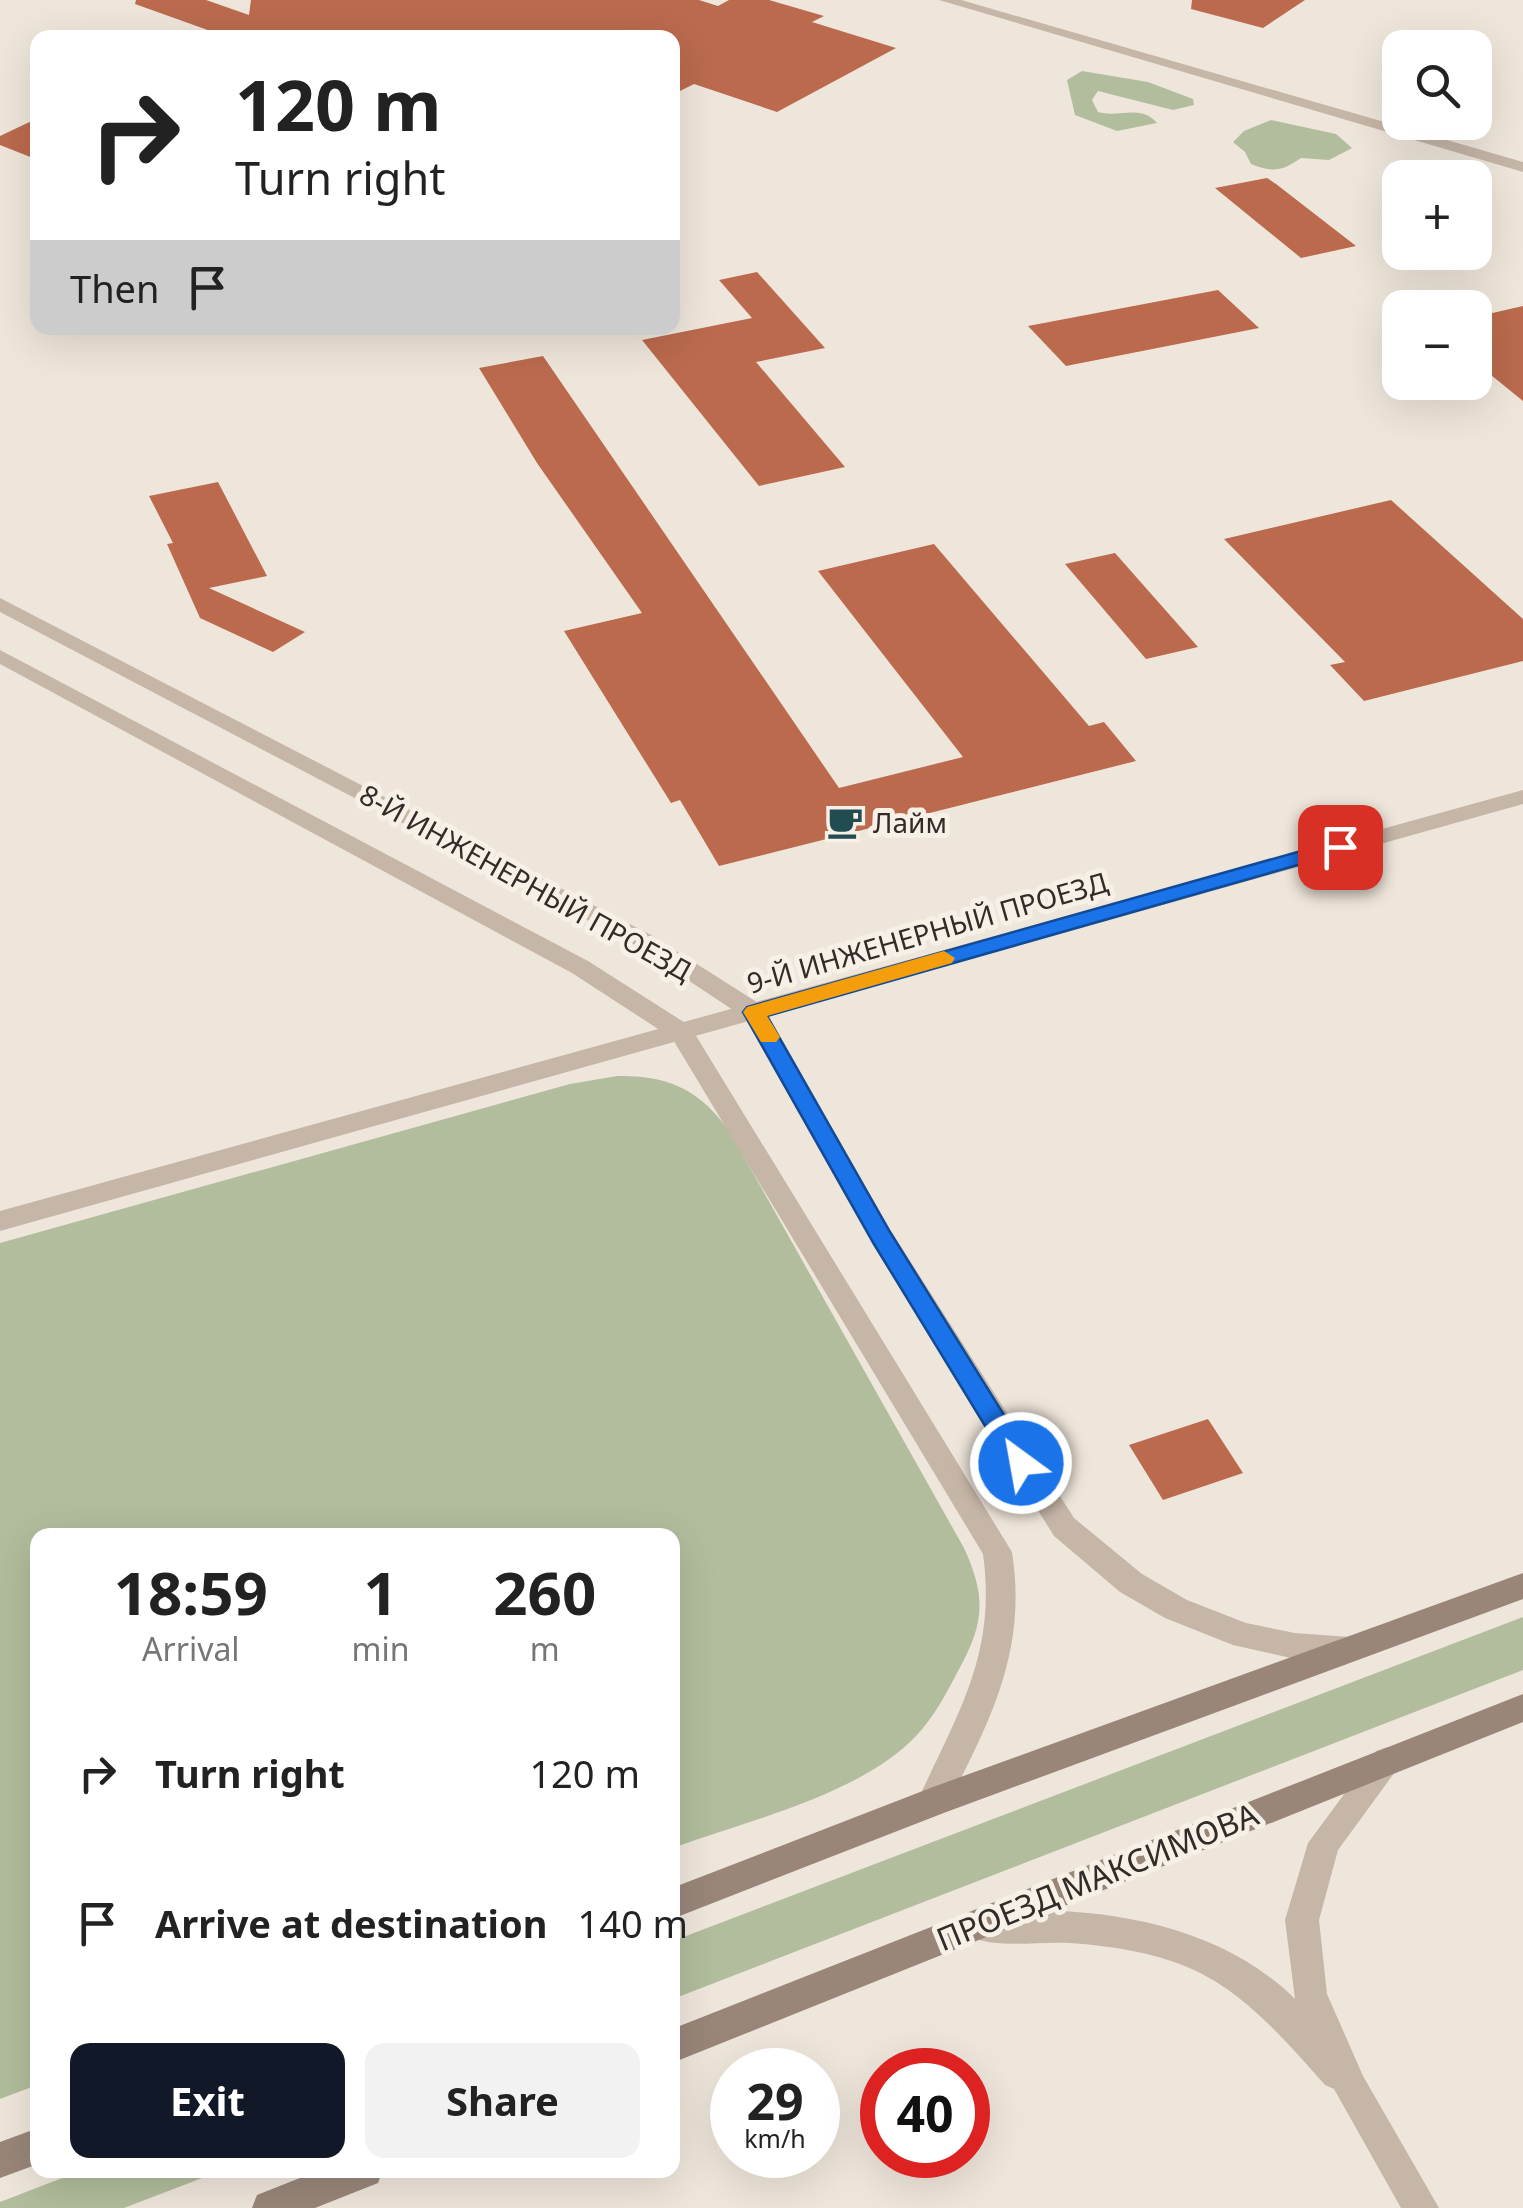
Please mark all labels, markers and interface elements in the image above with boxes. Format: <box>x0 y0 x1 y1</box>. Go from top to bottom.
map controls <box>1382 30 1492 400</box>
button: search <box>1382 30 1492 140</box>
text: 120 m <box>235 56 442 152</box>
icon: right <box>70 70 200 200</box>
text: Turn right <box>235 147 446 208</box>
button: + <box>1382 160 1492 270</box>
icon: arrive <box>180 260 235 315</box>
text: Then <box>70 262 160 314</box>
button: − <box>1382 290 1492 400</box>
street label: 8-Й ИНЖЕНЕРНЫЙ ПРОЕЗД <box>353 775 699 989</box>
cafe icon: Лайм <box>826 803 864 841</box>
place label: Лайм <box>873 803 947 841</box>
pin <box>1298 805 1383 890</box>
icon: arrive <box>1313 820 1368 875</box>
street label: 9-Й ИНЖЕНЕРНЫЙ ПРОЕЗД <box>742 862 1112 1002</box>
position arrow <box>969 1411 1073 1515</box>
text: 18:59 <box>114 1551 268 1633</box>
text: 1 <box>363 1551 398 1633</box>
text: 260 <box>493 1551 596 1633</box>
text: Arrival <box>142 1627 240 1670</box>
text: min <box>352 1627 410 1670</box>
text: m <box>530 1627 560 1670</box>
icon: right <box>70 1746 125 1801</box>
text: Turn right <box>155 1747 345 1799</box>
text: 120 m <box>529 1747 640 1799</box>
street label: ПРОЕЗД МАКСИМОВА <box>930 1792 1265 1960</box>
icon: arrive <box>70 1896 125 1951</box>
text: Arrive at destination <box>155 1897 547 1949</box>
text: 140 m <box>577 1897 688 1949</box>
button: Exit <box>70 2043 345 2158</box>
button: Share <box>365 2043 640 2158</box>
speed limit sign: 40 <box>860 2048 990 2178</box>
text: 29 <box>746 2067 804 2135</box>
text: km/h <box>744 2121 806 2155</box>

